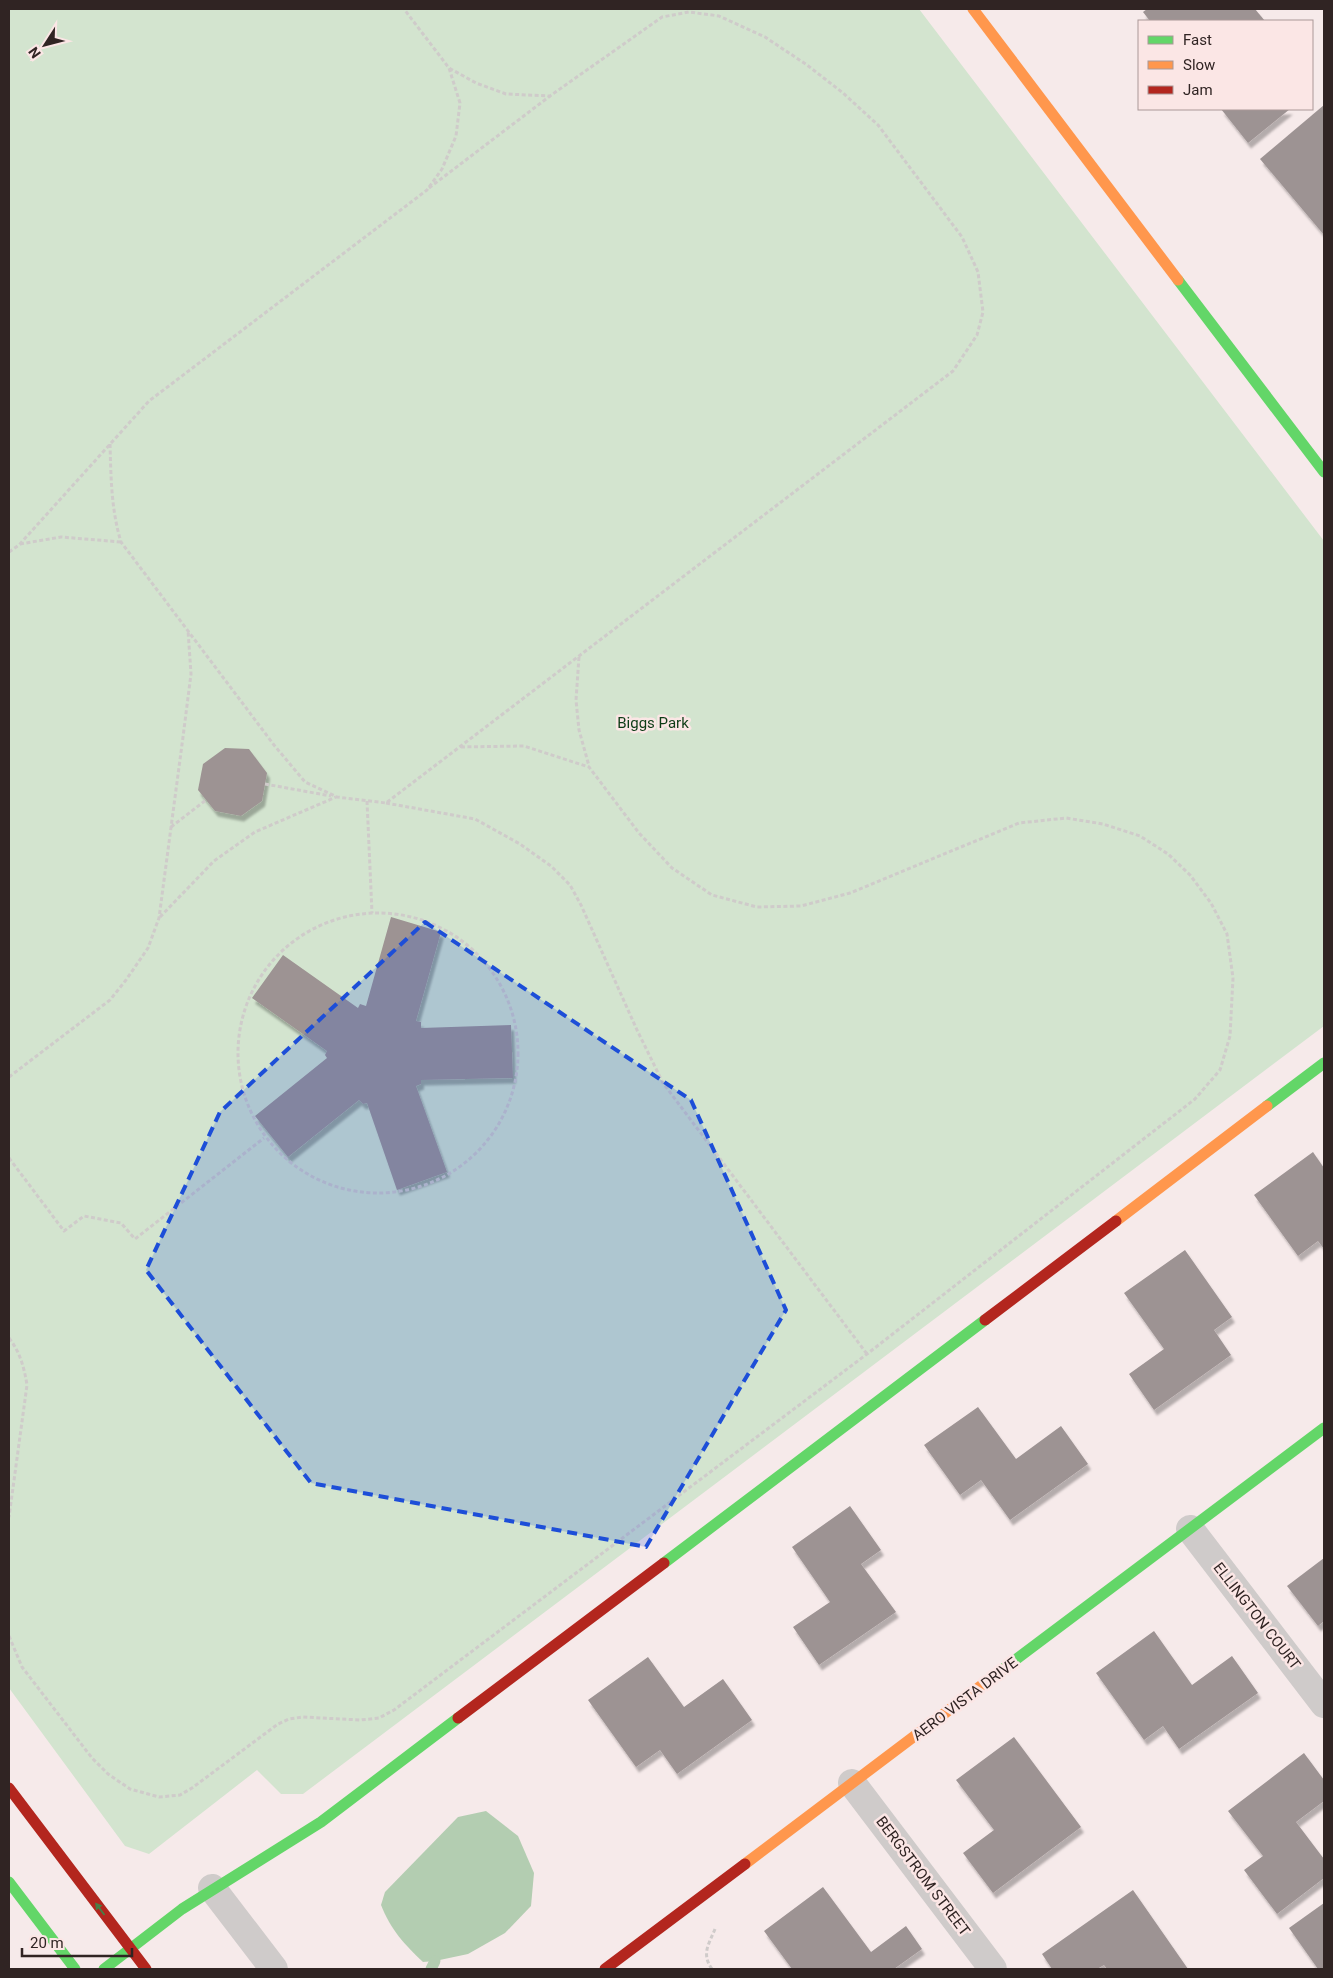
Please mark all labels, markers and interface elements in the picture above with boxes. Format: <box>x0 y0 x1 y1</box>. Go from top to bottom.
north arrow <box>20 20 70 70</box>
legend <box>1138 20 1313 110</box>
text: Fast <box>1183 31 1212 49</box>
text: N <box>25 44 44 61</box>
text: Slow <box>1183 56 1215 74</box>
text: Jam <box>1183 81 1213 99</box>
park label: Biggs Park <box>617 714 689 732</box>
street label: ELLINGTON COURT <box>1210 1559 1304 1673</box>
street label: AERO VISTA DRIVE <box>909 1653 1022 1744</box>
street label: BERGSTROM STREET <box>872 1813 974 1939</box>
one-way arrow <box>95 1902 105 1916</box>
scale bar <box>22 1926 132 1958</box>
text: 20 m <box>30 1934 64 1952</box>

